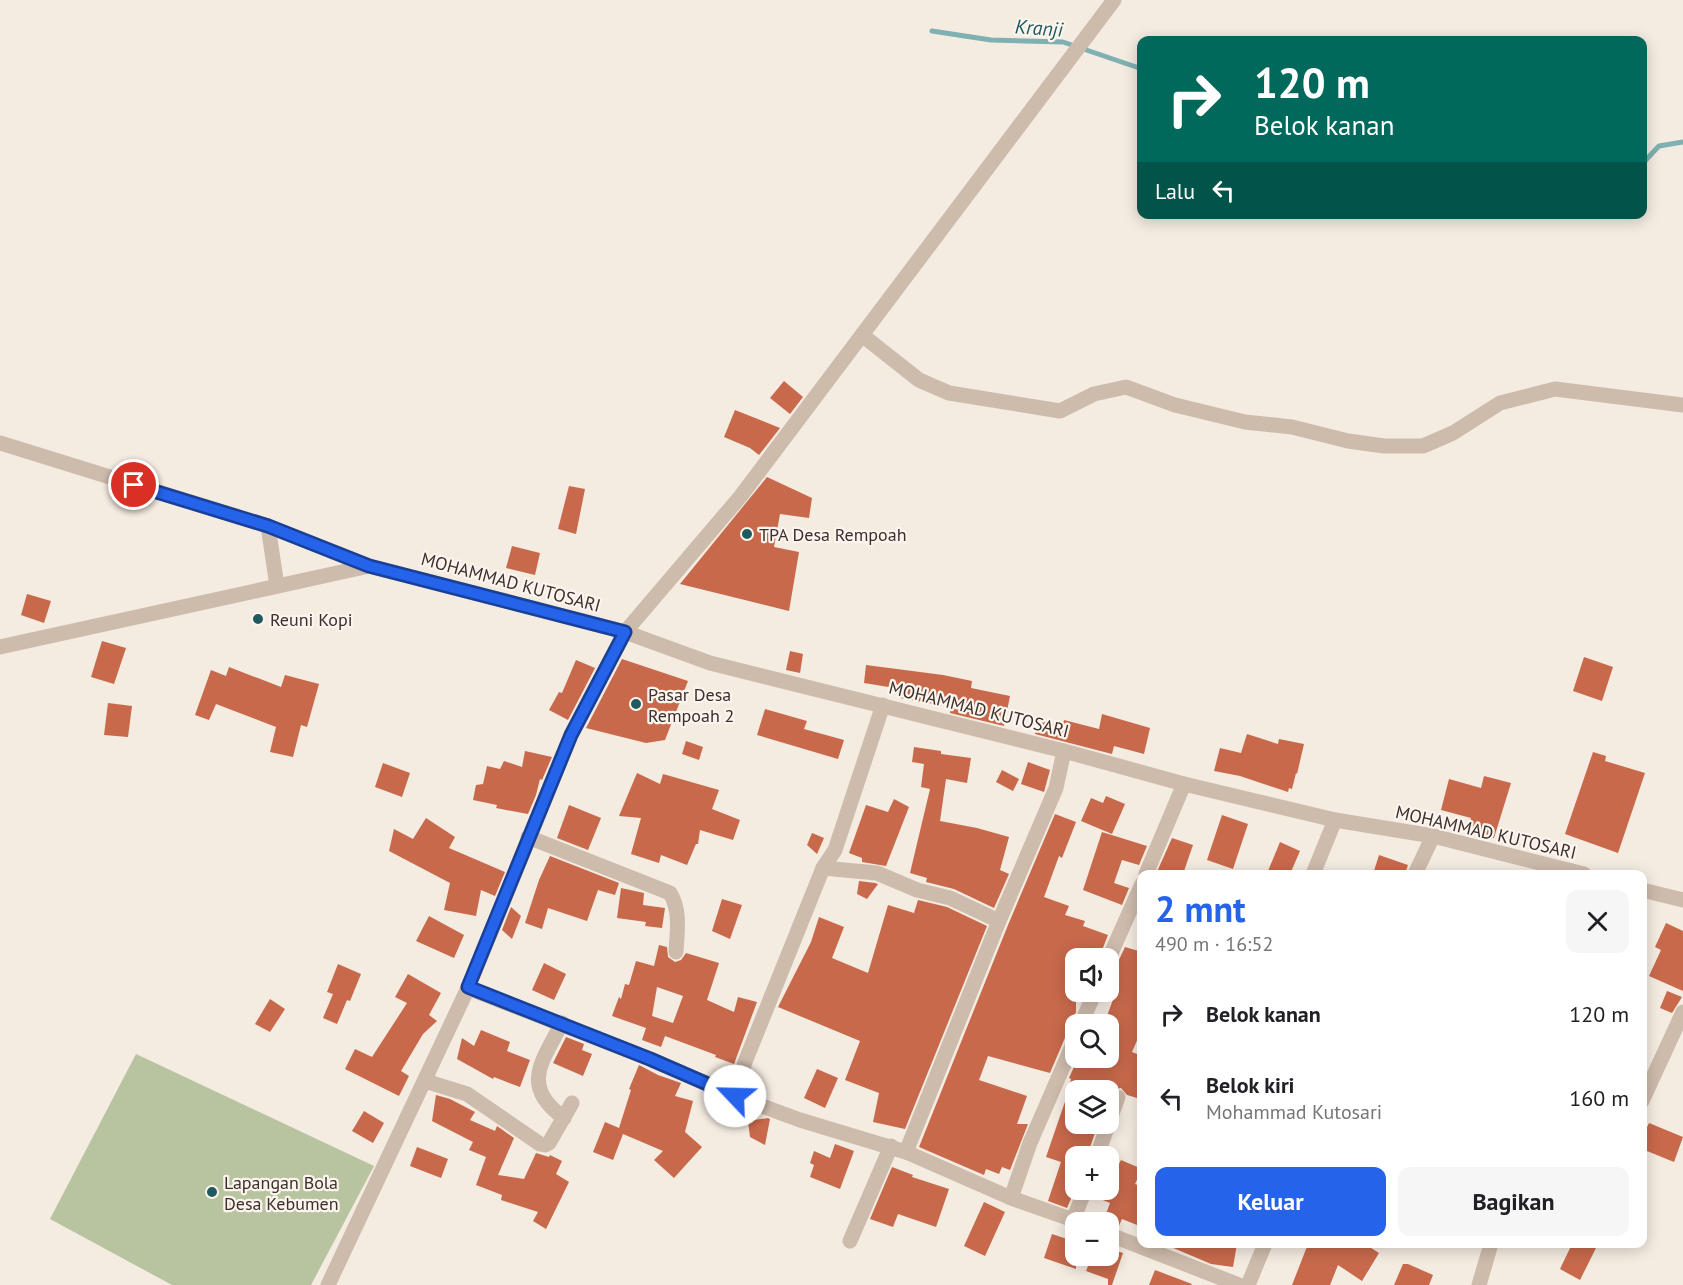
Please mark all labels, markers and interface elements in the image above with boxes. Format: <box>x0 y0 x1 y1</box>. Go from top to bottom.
water label: Kranji <box>1014 13 1065 43</box>
text: 120 m <box>1254 55 1370 110</box>
icon: right <box>1155 60 1233 138</box>
text: Belok kanan <box>1254 108 1394 142</box>
icon: left <box>1207 174 1240 207</box>
text: Lalu <box>1155 177 1195 205</box>
pin <box>108 459 159 510</box>
icon: arrive <box>117 468 150 501</box>
place label: TPA Desa Rempoah <box>759 523 907 546</box>
marker: TPA Desa Rempoah <box>740 527 754 541</box>
street label: MOHAMMAD KUTOSARI <box>419 547 603 617</box>
place label: Reuni Kopi <box>270 608 353 631</box>
marker: Reuni Kopi <box>251 612 265 626</box>
street label: MOHAMMAD KUTOSARI <box>886 675 1072 743</box>
place label: Pasar Desa Rempoah 2 <box>648 683 734 727</box>
marker: Pasar Desa Rempoah 2 <box>629 697 643 711</box>
street label: MOHAMMAD KUTOSARI <box>1393 800 1579 864</box>
text: 2 mnt <box>1155 885 1246 932</box>
button: close <box>1566 890 1629 953</box>
text: 490 m · 16:52 <box>1155 931 1273 957</box>
map controls <box>1065 948 1119 1266</box>
button: sound <box>1065 948 1119 1002</box>
icon: right <box>1155 998 1188 1031</box>
text: Belok kanan <box>1206 1000 1321 1028</box>
text: 120 m <box>1569 1000 1629 1028</box>
button: search <box>1065 1014 1119 1068</box>
position arrow <box>703 1064 767 1128</box>
text: Belok kiri <box>1206 1071 1295 1099</box>
button: layers <box>1065 1080 1119 1134</box>
icon: left <box>1155 1082 1188 1115</box>
text: 160 m <box>1569 1084 1629 1112</box>
text: Mohammad Kutosari <box>1206 1099 1382 1125</box>
button: + <box>1065 1146 1119 1200</box>
button: Keluar <box>1155 1167 1386 1236</box>
button: Bagikan <box>1398 1167 1629 1236</box>
place label: Lapangan Bola Desa Kebumen <box>224 1171 339 1215</box>
marker: Lapangan Bola Desa Kebumen <box>205 1185 219 1199</box>
button: − <box>1065 1212 1119 1266</box>

